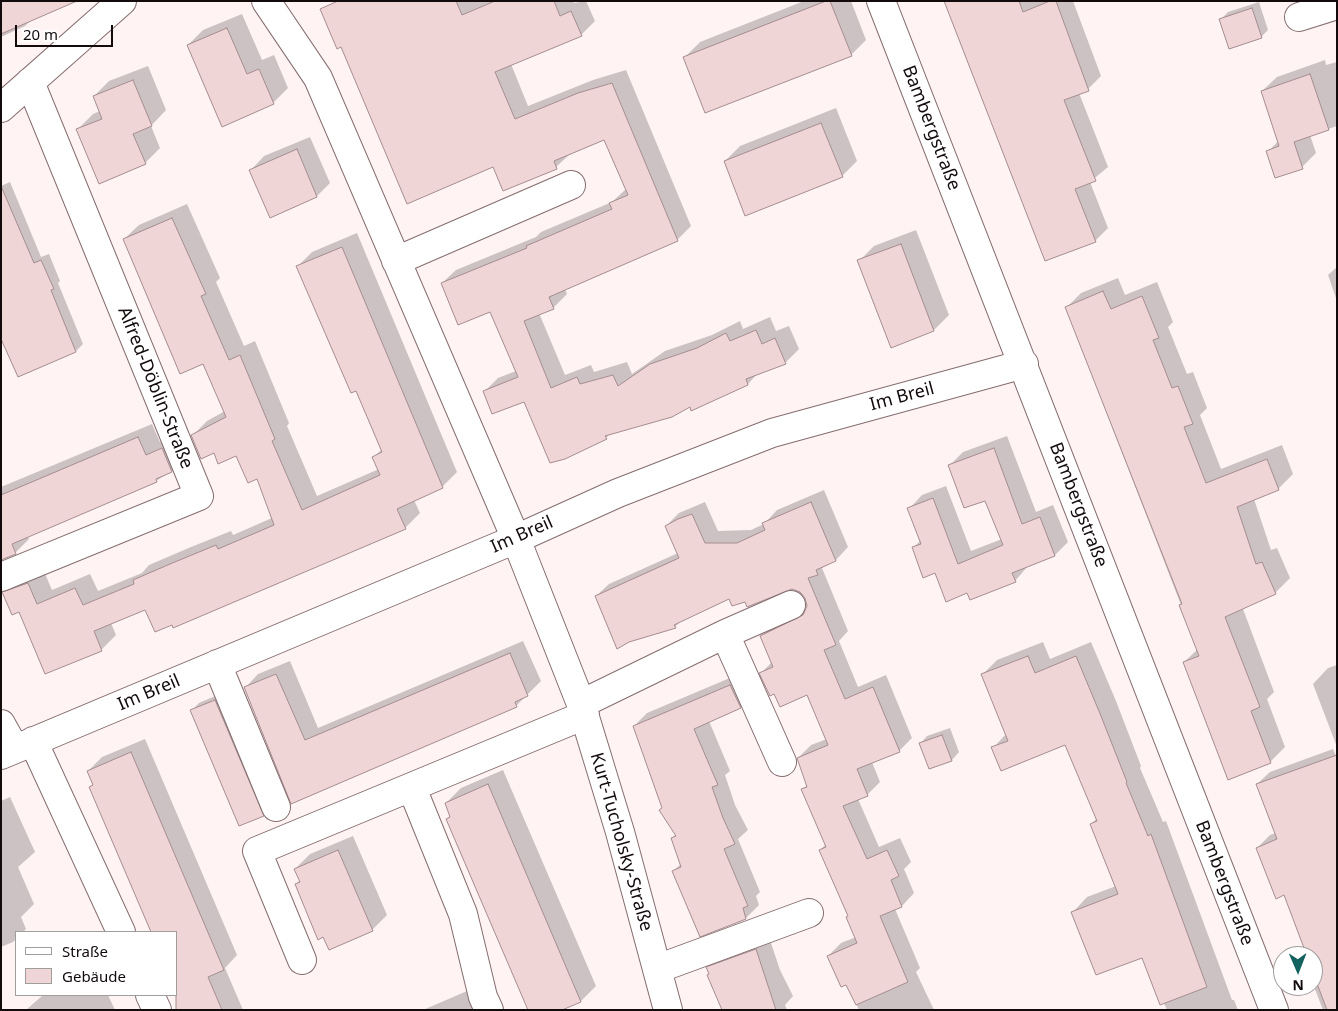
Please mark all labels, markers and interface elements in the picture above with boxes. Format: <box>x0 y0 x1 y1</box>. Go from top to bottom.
scale bar <box>18 15 115 47</box>
text: 20 m <box>23 24 58 44</box>
street label: Bambergstraße <box>897 63 965 193</box>
street label: Alfred-Döblin-Straße <box>113 304 197 472</box>
street label: Im Breil <box>867 378 937 416</box>
street label: Bambergstraße <box>1044 440 1112 570</box>
street label: Im Breil <box>488 512 556 558</box>
street label: Im Breil <box>114 670 184 716</box>
street label: Kurt-Tucholsky-Straße <box>585 750 657 934</box>
street label: Bambergstraße <box>1190 818 1258 948</box>
legend <box>15 931 178 996</box>
text: Straße <box>62 941 108 961</box>
north arrow <box>1273 946 1323 996</box>
text: Gebäude <box>62 966 126 986</box>
text: N <box>1292 976 1304 995</box>

